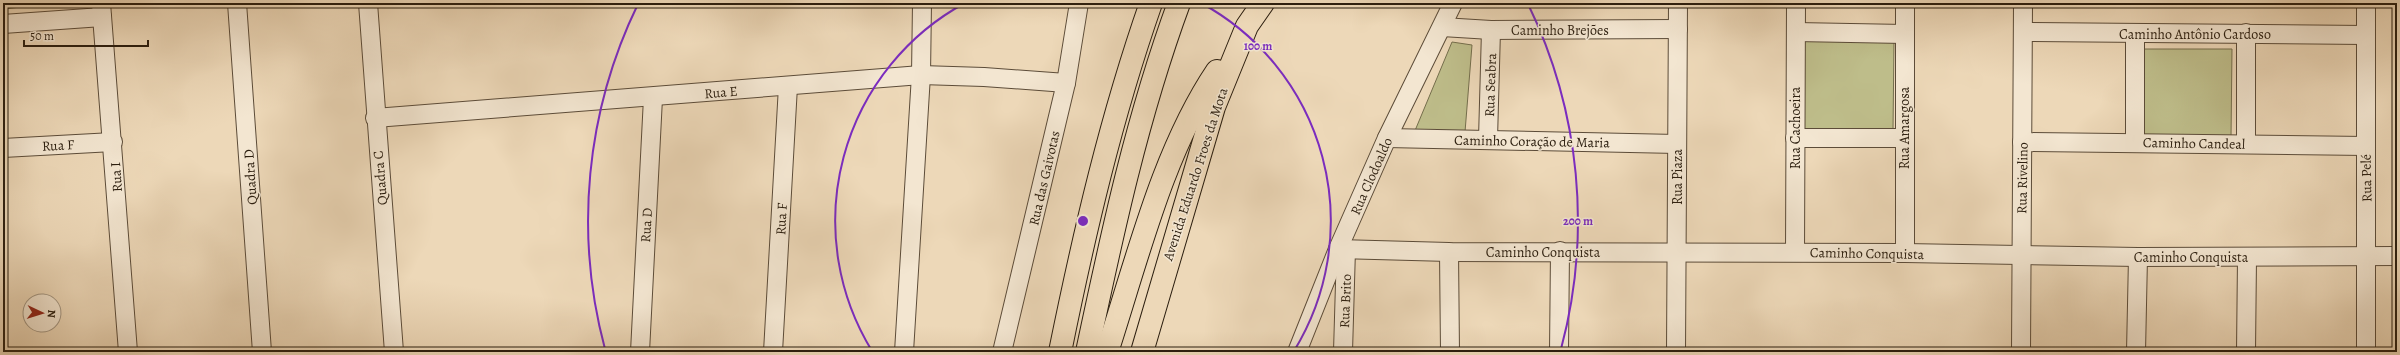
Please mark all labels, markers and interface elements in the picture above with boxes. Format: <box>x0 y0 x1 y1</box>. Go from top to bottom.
street label: Caminho Brejões <box>1511 21 1609 40</box>
scale bar <box>24 22 148 48</box>
street label: Caminho Antônio Cardoso <box>2119 25 2271 44</box>
text: 50 m <box>30 28 54 44</box>
text: 100 m <box>1244 38 1272 54</box>
street label: Rua Seabra <box>1480 52 1501 117</box>
street label: Rua E <box>704 82 738 103</box>
street label: Avenida Eduardo Froes da Mota <box>1158 85 1233 264</box>
street label: Rua Cachoeira <box>1786 86 1805 169</box>
street label: Rua Amargosa <box>1895 86 1914 169</box>
street label: Rua das Gaivotas <box>1024 129 1065 227</box>
street label: Caminho Coração de Maria <box>1454 131 1610 152</box>
street label: Caminho Candeal <box>2143 133 2246 154</box>
street label: Rua Clodoaldo <box>1346 134 1397 218</box>
street label: Rua F <box>41 135 75 156</box>
street label: Rua Rivelino <box>2012 142 2033 214</box>
street label: Quadra D <box>239 148 262 205</box>
street label: Rua Piaza <box>1668 149 1687 205</box>
street label: Quadra C <box>369 150 392 206</box>
street label: Rua Pelé <box>2357 154 2376 202</box>
street label: Rua I <box>106 161 127 193</box>
street label: Rua F <box>771 202 792 236</box>
street label: Rua D <box>636 207 657 243</box>
text: 200 m <box>1563 213 1593 229</box>
centre of rings <box>1076 214 1090 228</box>
street label: Caminho Conquista <box>1486 243 1601 262</box>
street label: Caminho Conquista <box>1810 243 1925 264</box>
street label: Caminho Conquista <box>2134 248 2249 267</box>
street label: Rua Brito <box>1335 274 1356 328</box>
north arrow <box>22 293 62 333</box>
text: N <box>44 309 59 318</box>

